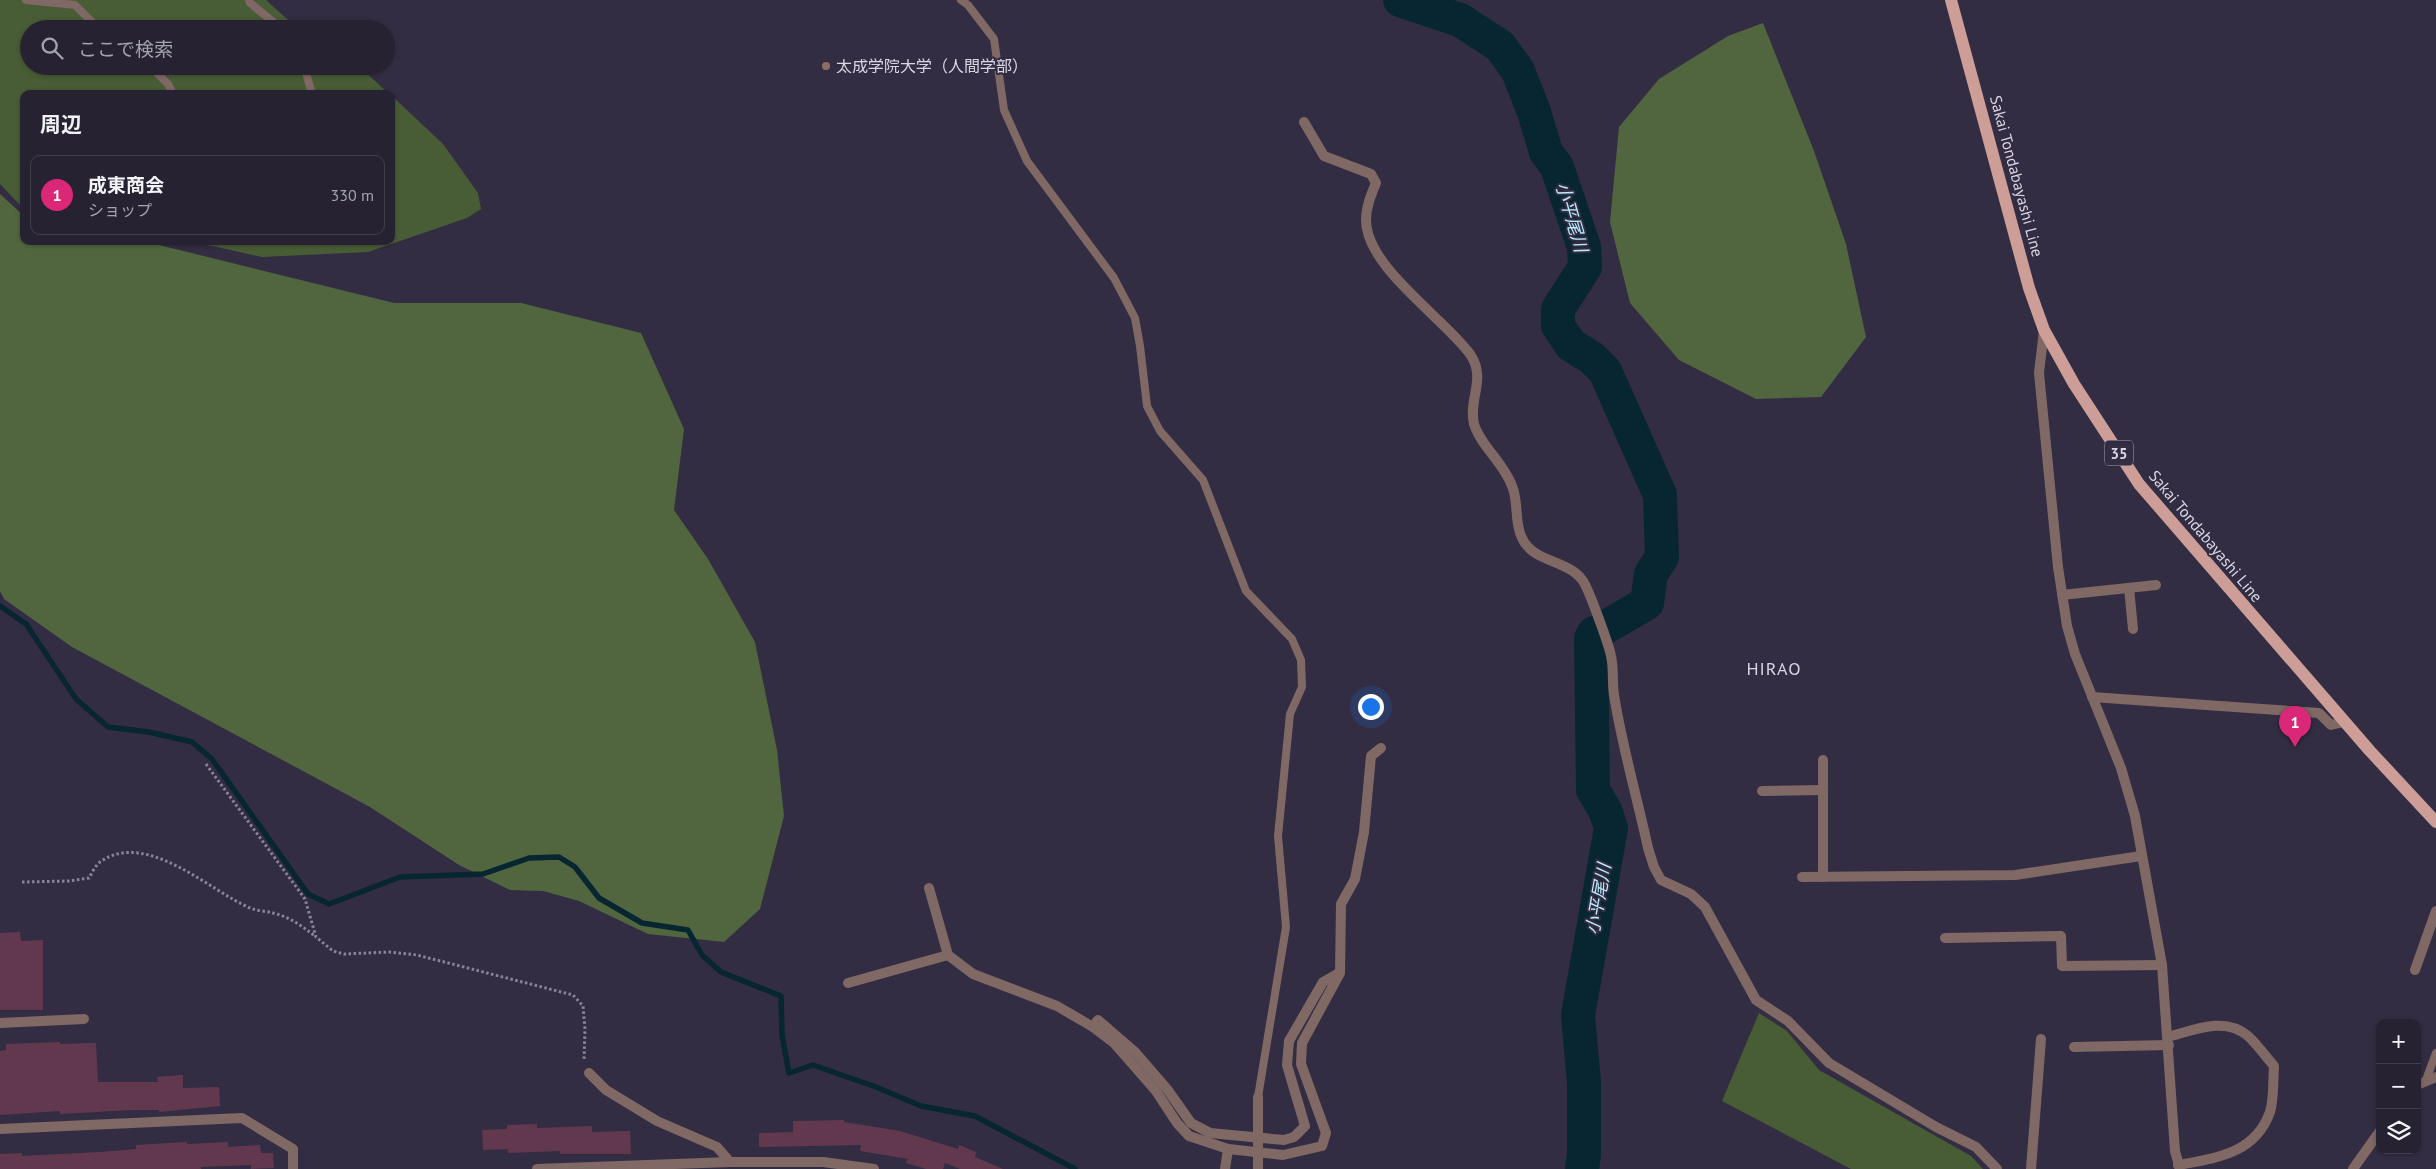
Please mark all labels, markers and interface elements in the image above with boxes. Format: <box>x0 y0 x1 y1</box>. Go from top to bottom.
search box <box>20 20 395 75</box>
icon: search <box>38 34 66 62</box>
text: ここで検索 <box>78 37 173 61</box>
place label: 太成学院大学（人間学部） <box>836 56 1028 76</box>
marker: 太成学院大学（人間学部） <box>820 60 832 72</box>
street label: Sakai Tondabayashi Line <box>1986 93 2048 259</box>
text: 周辺 <box>40 111 82 138</box>
text: 成東商会 <box>88 173 164 197</box>
water label: 小平尾川 <box>1551 179 1594 257</box>
text: 1 <box>52 185 62 205</box>
text: 330 m <box>331 185 374 205</box>
text: ショップ <box>88 200 152 220</box>
road number: 35 <box>2105 440 2133 466</box>
street label: Sakai Tondabayashi Line <box>2145 466 2267 606</box>
district label: HIRAO <box>1747 657 1801 680</box>
your location <box>1358 694 1384 720</box>
pin: 1 <box>2279 706 2311 747</box>
water label: 小平尾川 <box>1580 860 1616 936</box>
map controls <box>2376 1019 2421 1154</box>
button: + <box>2376 1019 2421 1064</box>
button: − <box>2376 1064 2421 1109</box>
button: layers <box>2376 1109 2421 1154</box>

